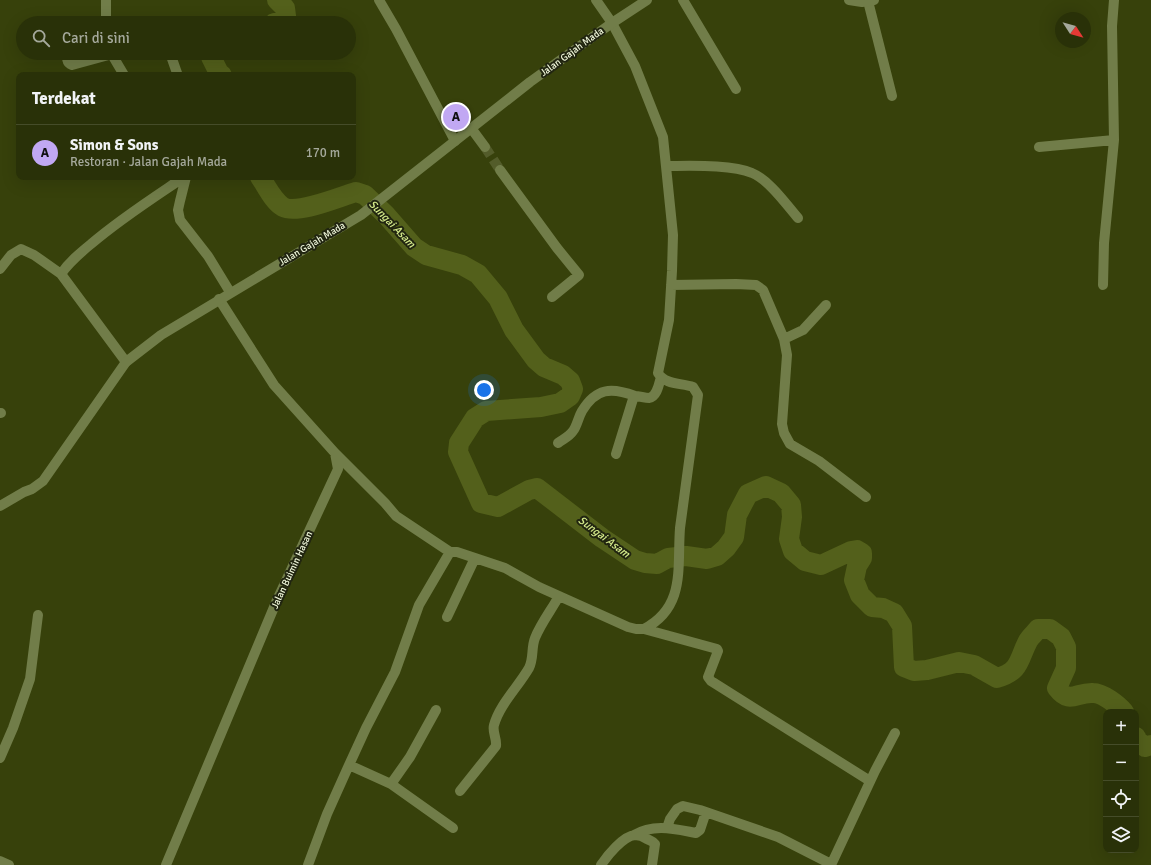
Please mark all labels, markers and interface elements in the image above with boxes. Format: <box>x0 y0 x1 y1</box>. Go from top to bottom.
north arrow <box>1055 12 1091 48</box>
search box <box>16 16 356 60</box>
street label: Jalan Gajah Mada <box>538 25 606 79</box>
icon: search <box>30 27 52 49</box>
text: Cari di sini <box>62 29 130 47</box>
text: Terdekat <box>32 88 96 109</box>
pin: A <box>443 102 469 132</box>
text: Simon & Sons <box>70 136 158 154</box>
text: A <box>41 145 49 161</box>
text: 170 m <box>306 145 340 161</box>
text: Restoran · Jalan Gajah Mada <box>70 154 227 170</box>
water label: Sungai Asam <box>366 198 419 251</box>
street label: Jalan Gajah Mada <box>277 219 347 269</box>
your location <box>474 380 494 400</box>
water label: Sungai Asam <box>576 514 633 561</box>
street label: Jalan Buimin Hasan <box>269 529 315 611</box>
map controls <box>1103 709 1139 853</box>
button: + <box>1103 709 1139 745</box>
button: − <box>1103 745 1139 781</box>
button: locate <box>1103 781 1139 817</box>
button: layers <box>1103 817 1139 853</box>

